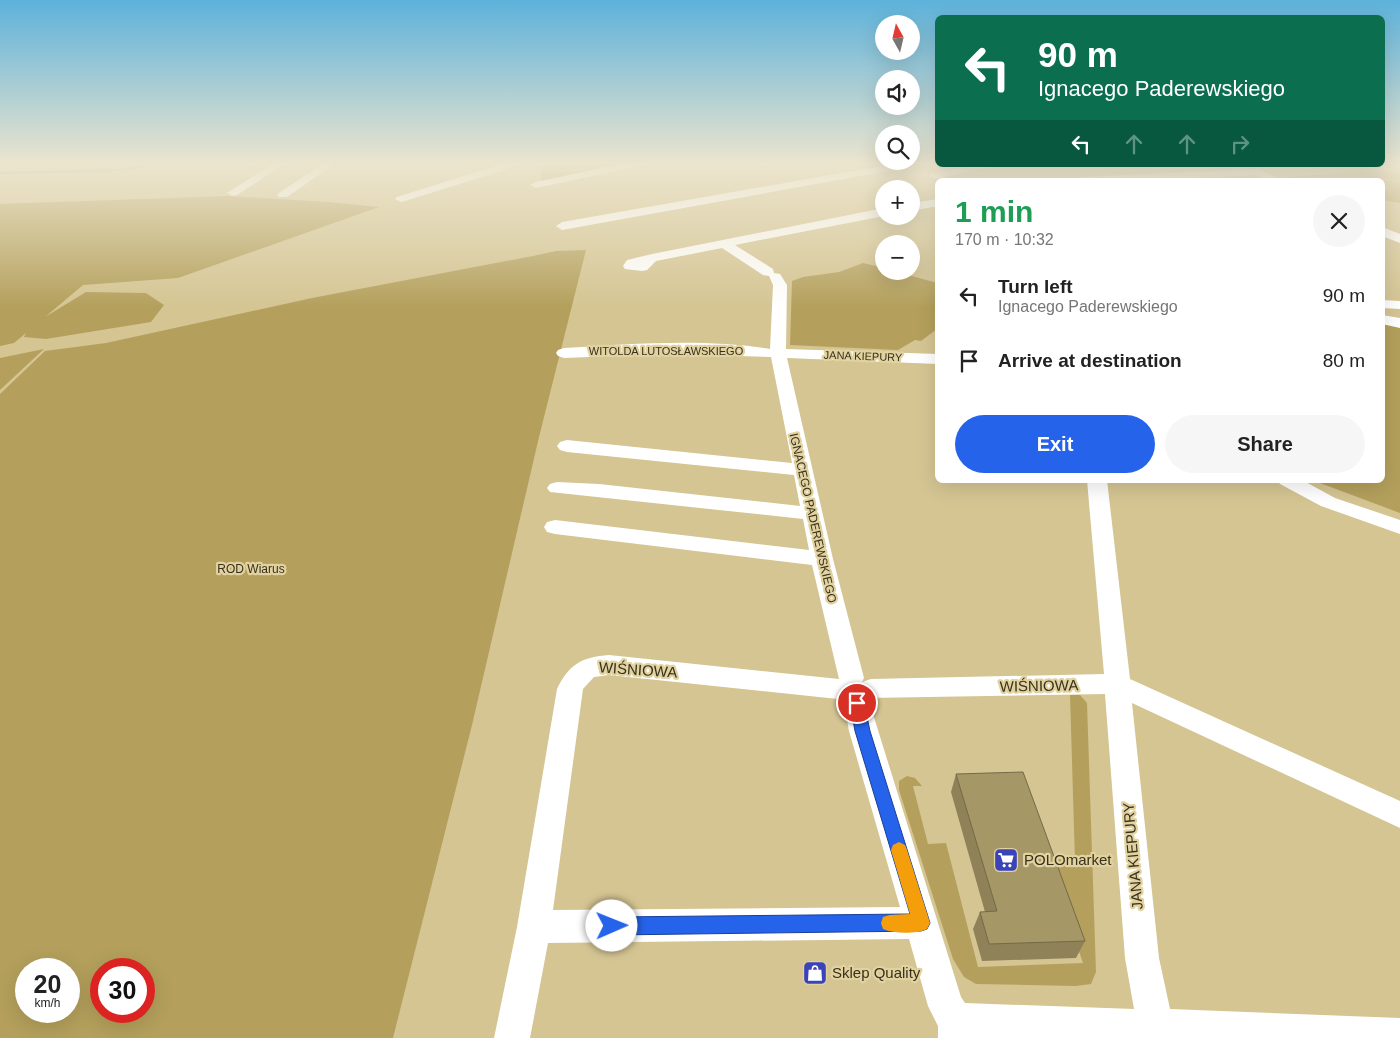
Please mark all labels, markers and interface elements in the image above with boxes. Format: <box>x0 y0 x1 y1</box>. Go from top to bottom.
north arrow <box>875 15 920 60</box>
map controls <box>875 15 920 280</box>
icon: left <box>955 35 1020 100</box>
text: 90 m <box>1038 35 1118 74</box>
button: sound <box>875 70 920 115</box>
text: Ignacego Paderewskiego <box>1038 76 1285 101</box>
button: search <box>875 125 920 170</box>
icon: left <box>1067 130 1095 158</box>
icon: ahead <box>1120 130 1148 158</box>
icon: ahead <box>1173 130 1201 158</box>
icon: right <box>1226 130 1254 158</box>
button: + <box>875 180 920 225</box>
text: 1 min <box>955 195 1033 228</box>
button: close <box>1313 195 1365 247</box>
text: 170 m · 10:32 <box>955 231 1054 248</box>
button: − <box>875 235 920 280</box>
text: Turn left <box>998 276 1073 297</box>
icon: left <box>955 282 983 310</box>
text: 90 m <box>1323 285 1365 306</box>
text: Ignacego Paderewskiego <box>998 298 1178 315</box>
street label: WITOLDA LUTOSŁAWSKIEGO <box>589 345 744 357</box>
icon: arrive <box>955 347 983 375</box>
street label: JANA KIEPURY <box>823 349 903 363</box>
text: Arrive at destination <box>998 350 1182 371</box>
text: 80 m <box>1323 350 1365 371</box>
button: Exit <box>955 415 1155 473</box>
button: Share <box>1165 415 1365 473</box>
street label: IGNACEGO PADEREWSKIEGO <box>787 432 839 604</box>
park label: ROD Wiarus <box>217 562 285 576</box>
street label: WIŚNIOWA <box>598 658 678 681</box>
street label: WIŚNIOWA <box>1000 676 1078 695</box>
pin <box>836 682 878 724</box>
icon: arrive <box>843 689 871 717</box>
street label: JANA KIEPURY <box>1119 802 1146 910</box>
supermarket icon: POLOmarket <box>993 847 1019 873</box>
place label: POLOmarket <box>1024 851 1112 868</box>
position arrow <box>585 899 637 951</box>
speed limit sign: 30 <box>90 958 155 1023</box>
shop icon: Sklep Quality <box>802 960 828 986</box>
place label: Sklep Quality <box>832 964 921 981</box>
text: 20 <box>34 970 61 998</box>
text: km/h <box>34 996 61 1010</box>

